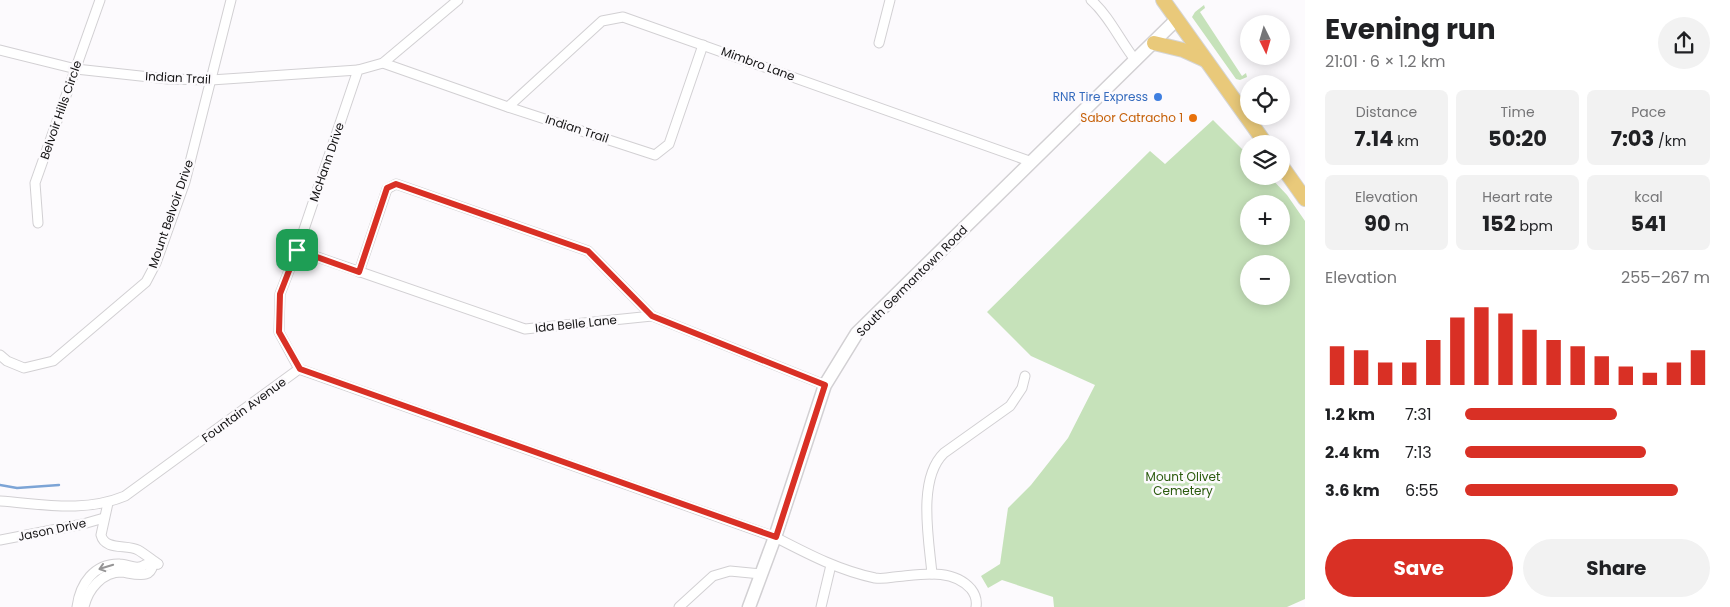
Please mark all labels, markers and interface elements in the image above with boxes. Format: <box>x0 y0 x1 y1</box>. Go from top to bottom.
text: Evening run <box>1325 10 1496 49</box>
north arrow <box>1240 15 1290 65</box>
map controls <box>1240 15 1290 305</box>
button: share <box>1658 17 1710 69</box>
street label: Mimbro Lane <box>719 42 798 85</box>
text: 21:01 · 6 × 1.2 km <box>1325 50 1446 73</box>
street label: Belvoir Hills Circle <box>36 58 85 162</box>
street label: Indian Trail <box>145 67 211 88</box>
button: locate <box>1240 75 1290 125</box>
place label: RNR Tire Express <box>1053 88 1148 105</box>
marker: RNR Tire Express <box>1152 91 1164 103</box>
text: Distance <box>1356 102 1417 122</box>
text: Time <box>1500 102 1535 122</box>
text: Pace <box>1631 102 1666 122</box>
place label: Sabor Catracho 1 <box>1080 109 1183 126</box>
street label: Indian Trail <box>543 110 611 147</box>
marker: Sabor Catracho 1 <box>1187 112 1199 124</box>
street label: McHann Drive <box>305 120 348 204</box>
text: 7.14 <box>1354 124 1393 153</box>
text: 50:20 <box>1488 124 1547 153</box>
text: 7:03 <box>1611 124 1654 153</box>
text: km <box>1393 131 1419 151</box>
text: /km <box>1654 131 1686 151</box>
button: layers <box>1240 135 1290 185</box>
street label: Mount Belvoir Drive <box>144 157 197 270</box>
text: Elevation <box>1355 187 1418 207</box>
text: Heart rate <box>1482 187 1553 207</box>
text: kcal <box>1634 187 1663 207</box>
button: + <box>1240 195 1290 245</box>
text: 90 <box>1364 209 1391 238</box>
text: 152 <box>1482 209 1516 238</box>
text: 541 <box>1631 209 1666 238</box>
text: m <box>1391 216 1409 236</box>
text: bpm <box>1516 216 1553 236</box>
street label: South Germantown Road <box>852 221 971 340</box>
pin <box>276 229 318 271</box>
icon: arrive <box>283 236 311 264</box>
button: − <box>1240 255 1290 305</box>
text: Elevation <box>1325 266 1397 289</box>
text: 255–267 m <box>1621 266 1710 289</box>
street label: Ida Belle Lane <box>534 311 618 336</box>
street label: Fountain Avenue <box>198 373 289 446</box>
text: 1.2 km <box>1325 403 1375 426</box>
text: 7:31 <box>1405 403 1432 426</box>
text: 2.4 km <box>1325 441 1380 464</box>
text: 7:13 <box>1405 441 1432 464</box>
park label: Mount Olivet Cemetery <box>1146 468 1220 499</box>
text: 3.6 km <box>1325 479 1380 502</box>
text: 6:55 <box>1405 479 1439 502</box>
street label: Jason Drive <box>16 514 88 545</box>
button: Save <box>1325 539 1513 597</box>
button: Share <box>1523 539 1710 597</box>
one-way arrow <box>98 562 114 572</box>

